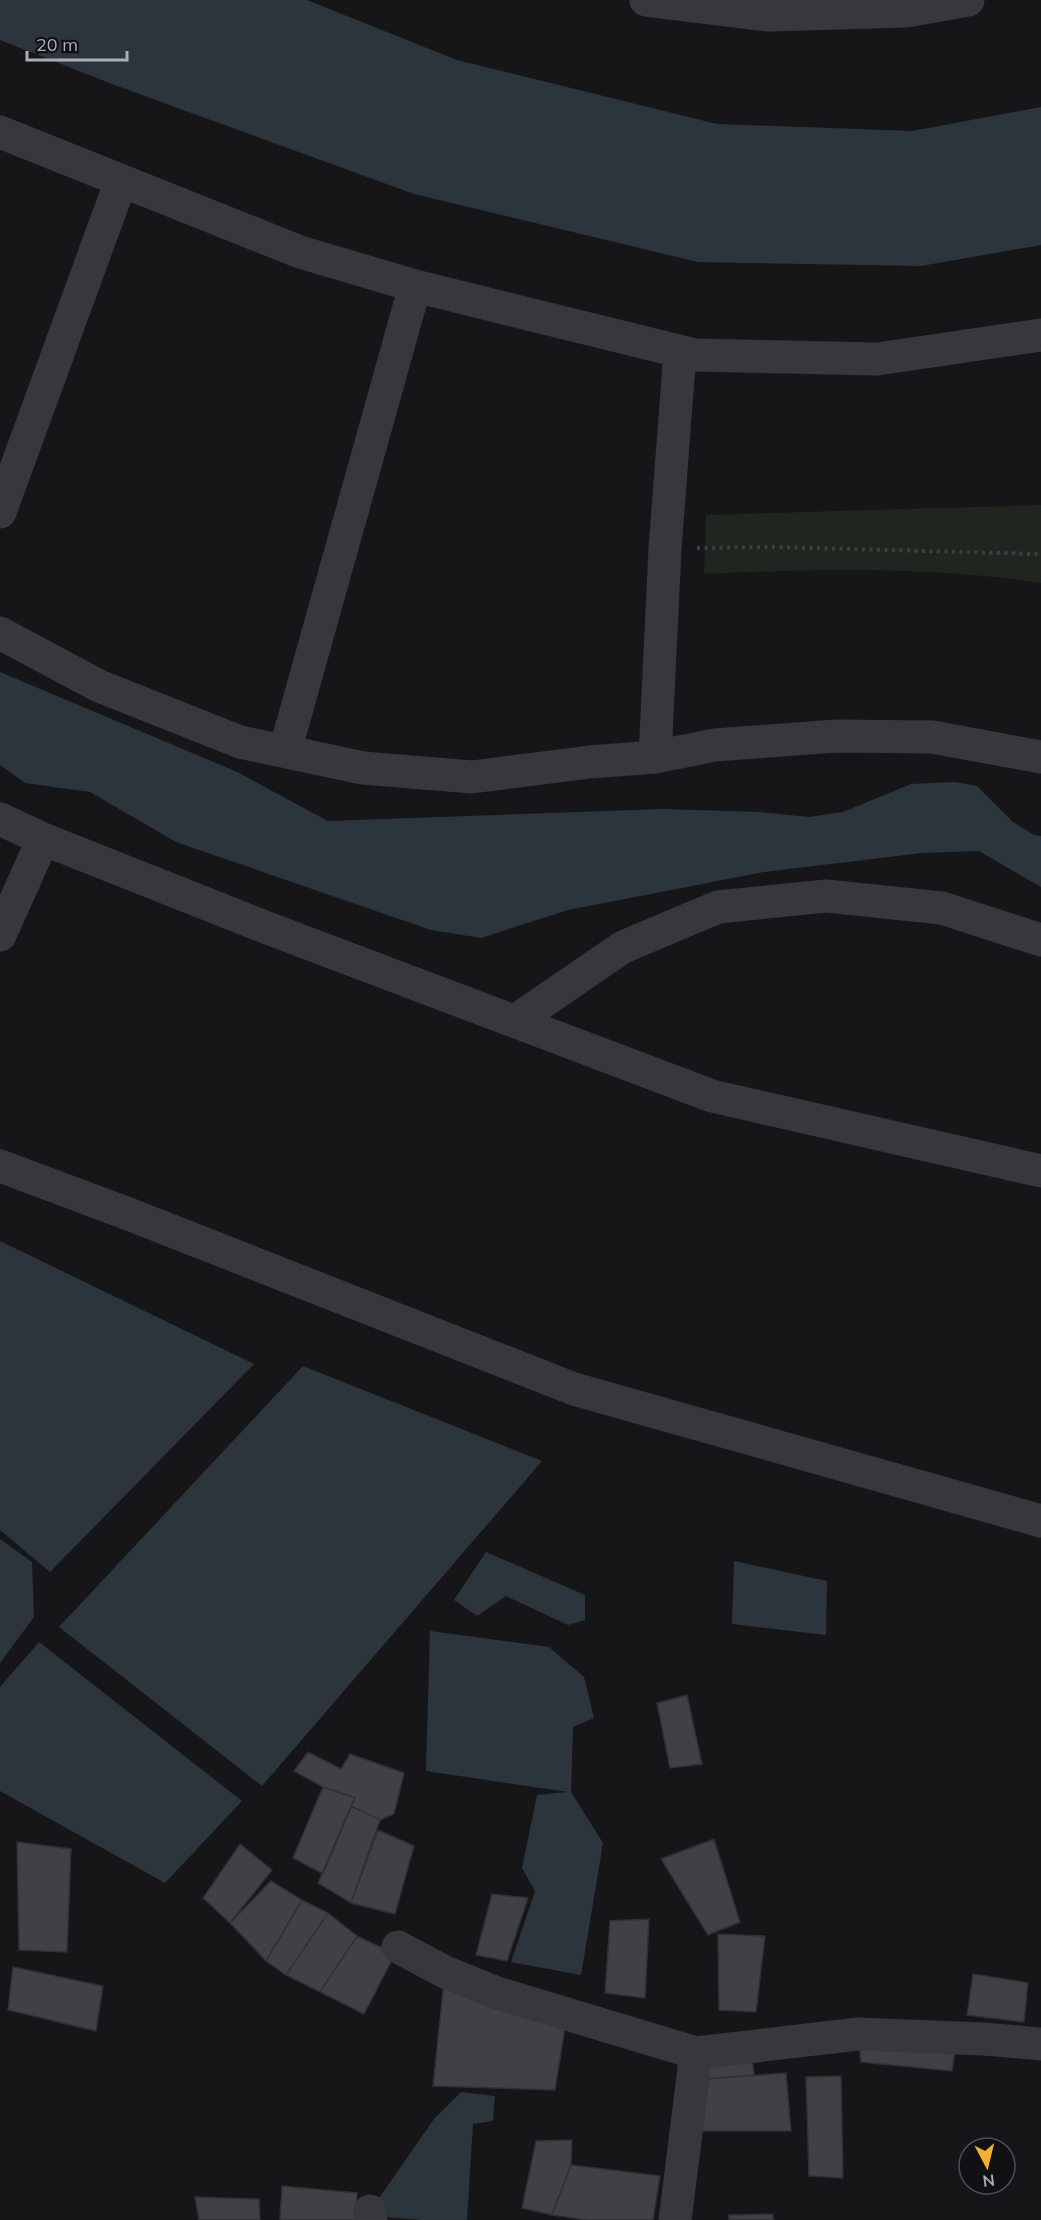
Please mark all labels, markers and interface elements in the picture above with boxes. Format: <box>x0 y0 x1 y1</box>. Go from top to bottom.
scale bar <box>27 24 128 62</box>
text: 20 m <box>36 33 78 56</box>
north arrow <box>957 2136 1017 2196</box>
text: N <box>982 2170 996 2192</box>

